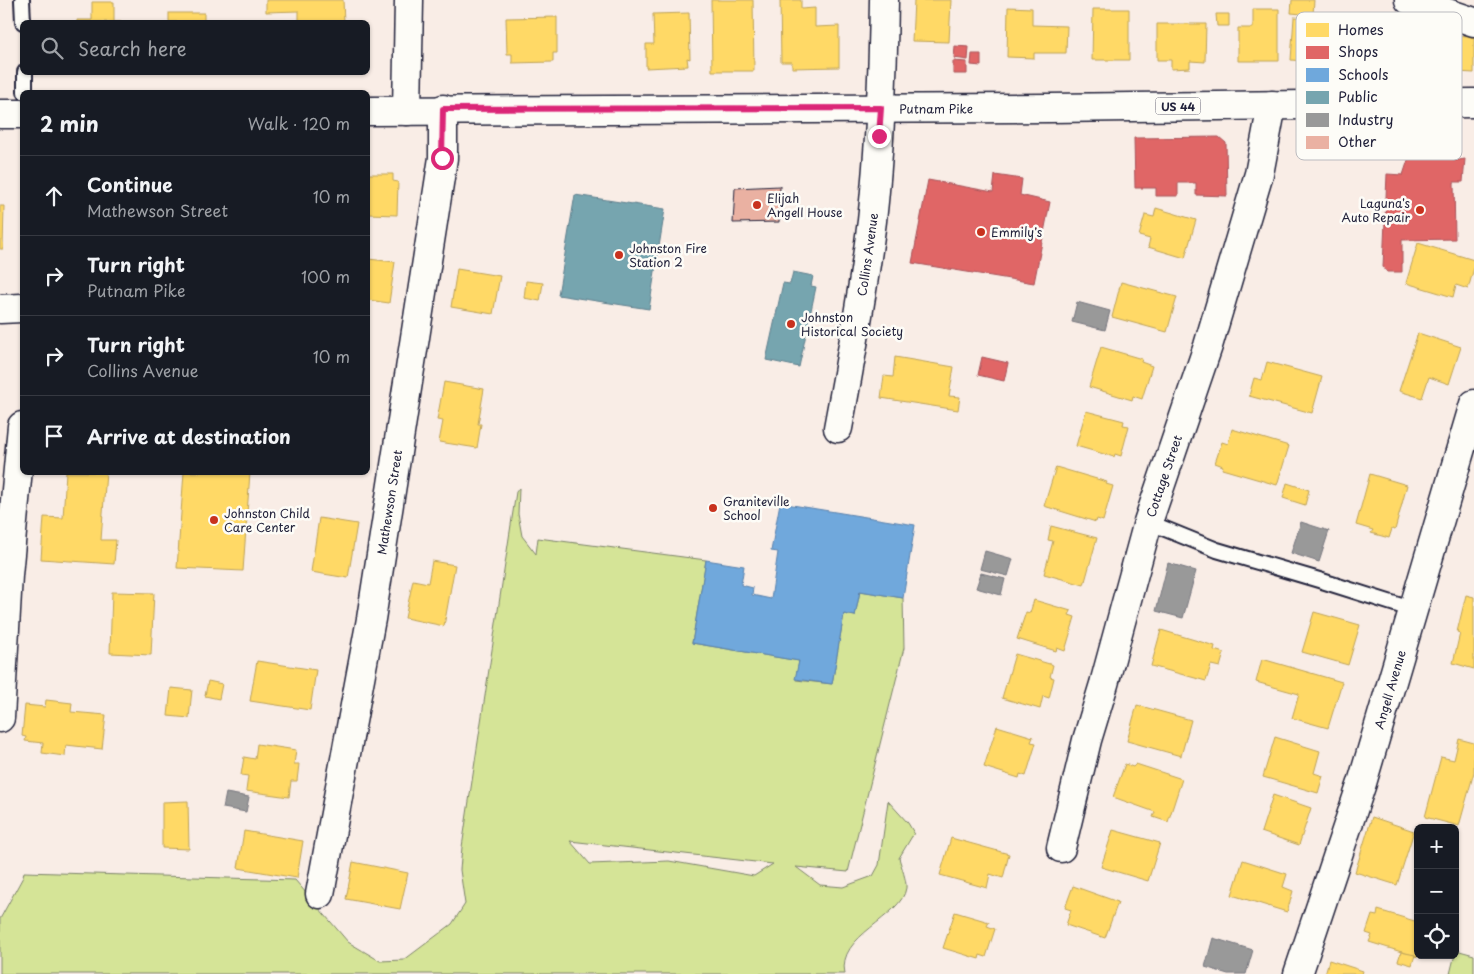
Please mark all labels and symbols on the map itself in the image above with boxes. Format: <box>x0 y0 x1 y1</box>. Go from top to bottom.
legend <box>1296 12 1462 160</box>
text: Homes <box>1338 19 1384 40</box>
text: Shops <box>1338 41 1378 62</box>
text: Schools <box>1338 64 1388 85</box>
text: Public <box>1338 86 1378 107</box>
road number: US 44 <box>1156 98 1200 114</box>
street label: Putnam Pike <box>899 99 973 118</box>
text: Industry <box>1338 109 1393 130</box>
route end <box>868 125 891 148</box>
text: Other <box>1338 131 1377 152</box>
route start <box>431 147 454 170</box>
place label: Elijah Angell House <box>767 189 843 221</box>
place label: Laguna's Auto Repair <box>1341 194 1411 226</box>
marker: Elijah Angell House <box>751 199 763 211</box>
marker: Laguna's Auto Repair <box>1414 204 1426 216</box>
street label: Collins Avenue <box>852 212 882 297</box>
place label: Emmily's <box>991 223 1043 241</box>
marker: Emmily's <box>975 226 987 238</box>
place label: Johnston Fire Station 2 <box>629 239 707 271</box>
marker: Johnston Fire Station 2 <box>613 249 625 261</box>
place label: Johnston Historical Society <box>801 308 903 340</box>
marker: Johnston Historical Society <box>785 318 797 330</box>
street label: Cottage Street <box>1141 432 1186 520</box>
street label: Mathewson Street <box>372 448 406 556</box>
place label: Graniteville School <box>723 492 790 524</box>
marker: Graniteville School <box>707 502 719 514</box>
place label: Johnston Child Care Center <box>224 504 311 536</box>
marker: Johnston Child Care Center <box>208 514 220 526</box>
street label: Angell Avenue <box>1369 647 1410 731</box>

